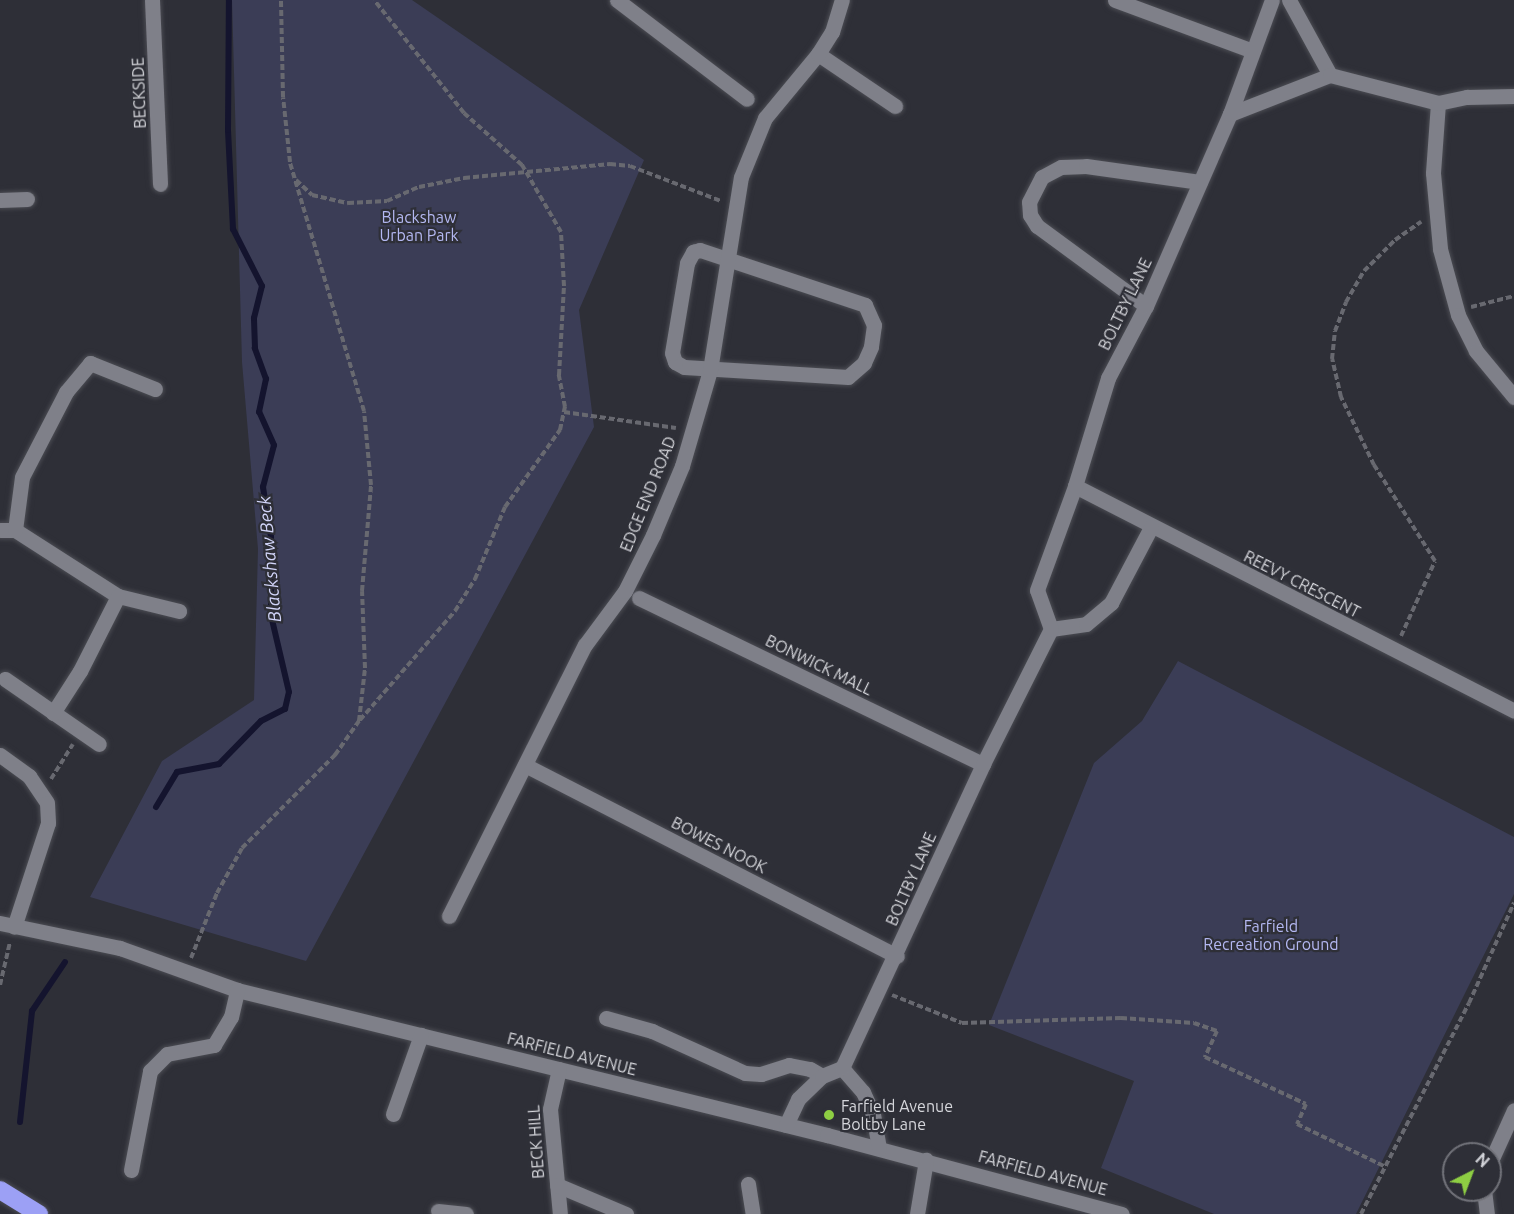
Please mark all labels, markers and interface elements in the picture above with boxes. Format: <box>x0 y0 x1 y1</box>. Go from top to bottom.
street label: BECKSIDE <box>128 57 150 129</box>
park label: Blackshaw Urban Park <box>379 207 459 245</box>
street label: BOLTBY LANE <box>1094 255 1156 353</box>
street label: EDGE END ROAD <box>616 433 680 555</box>
water label: Blackshaw Beck <box>253 495 285 623</box>
street label: REEVY CRESCENT <box>1241 546 1363 622</box>
street label: BONWICK MALL <box>762 631 876 699</box>
street label: BOWES NOOK <box>668 813 770 877</box>
street label: BOLTBY LANE <box>882 829 940 929</box>
park label: Farfield Recreation Ground <box>1203 916 1339 954</box>
street label: FARFIELD AVENUE <box>505 1029 639 1079</box>
place label: Farfield Avenue Boltby Lane <box>841 1096 953 1134</box>
street label: BECK HILL <box>524 1105 548 1179</box>
marker: Farfield Avenue Boltby Lane <box>822 1108 836 1122</box>
north arrow <box>1442 1142 1502 1202</box>
street label: FARFIELD AVENUE <box>976 1147 1110 1199</box>
text: N <box>1472 1149 1493 1171</box>

